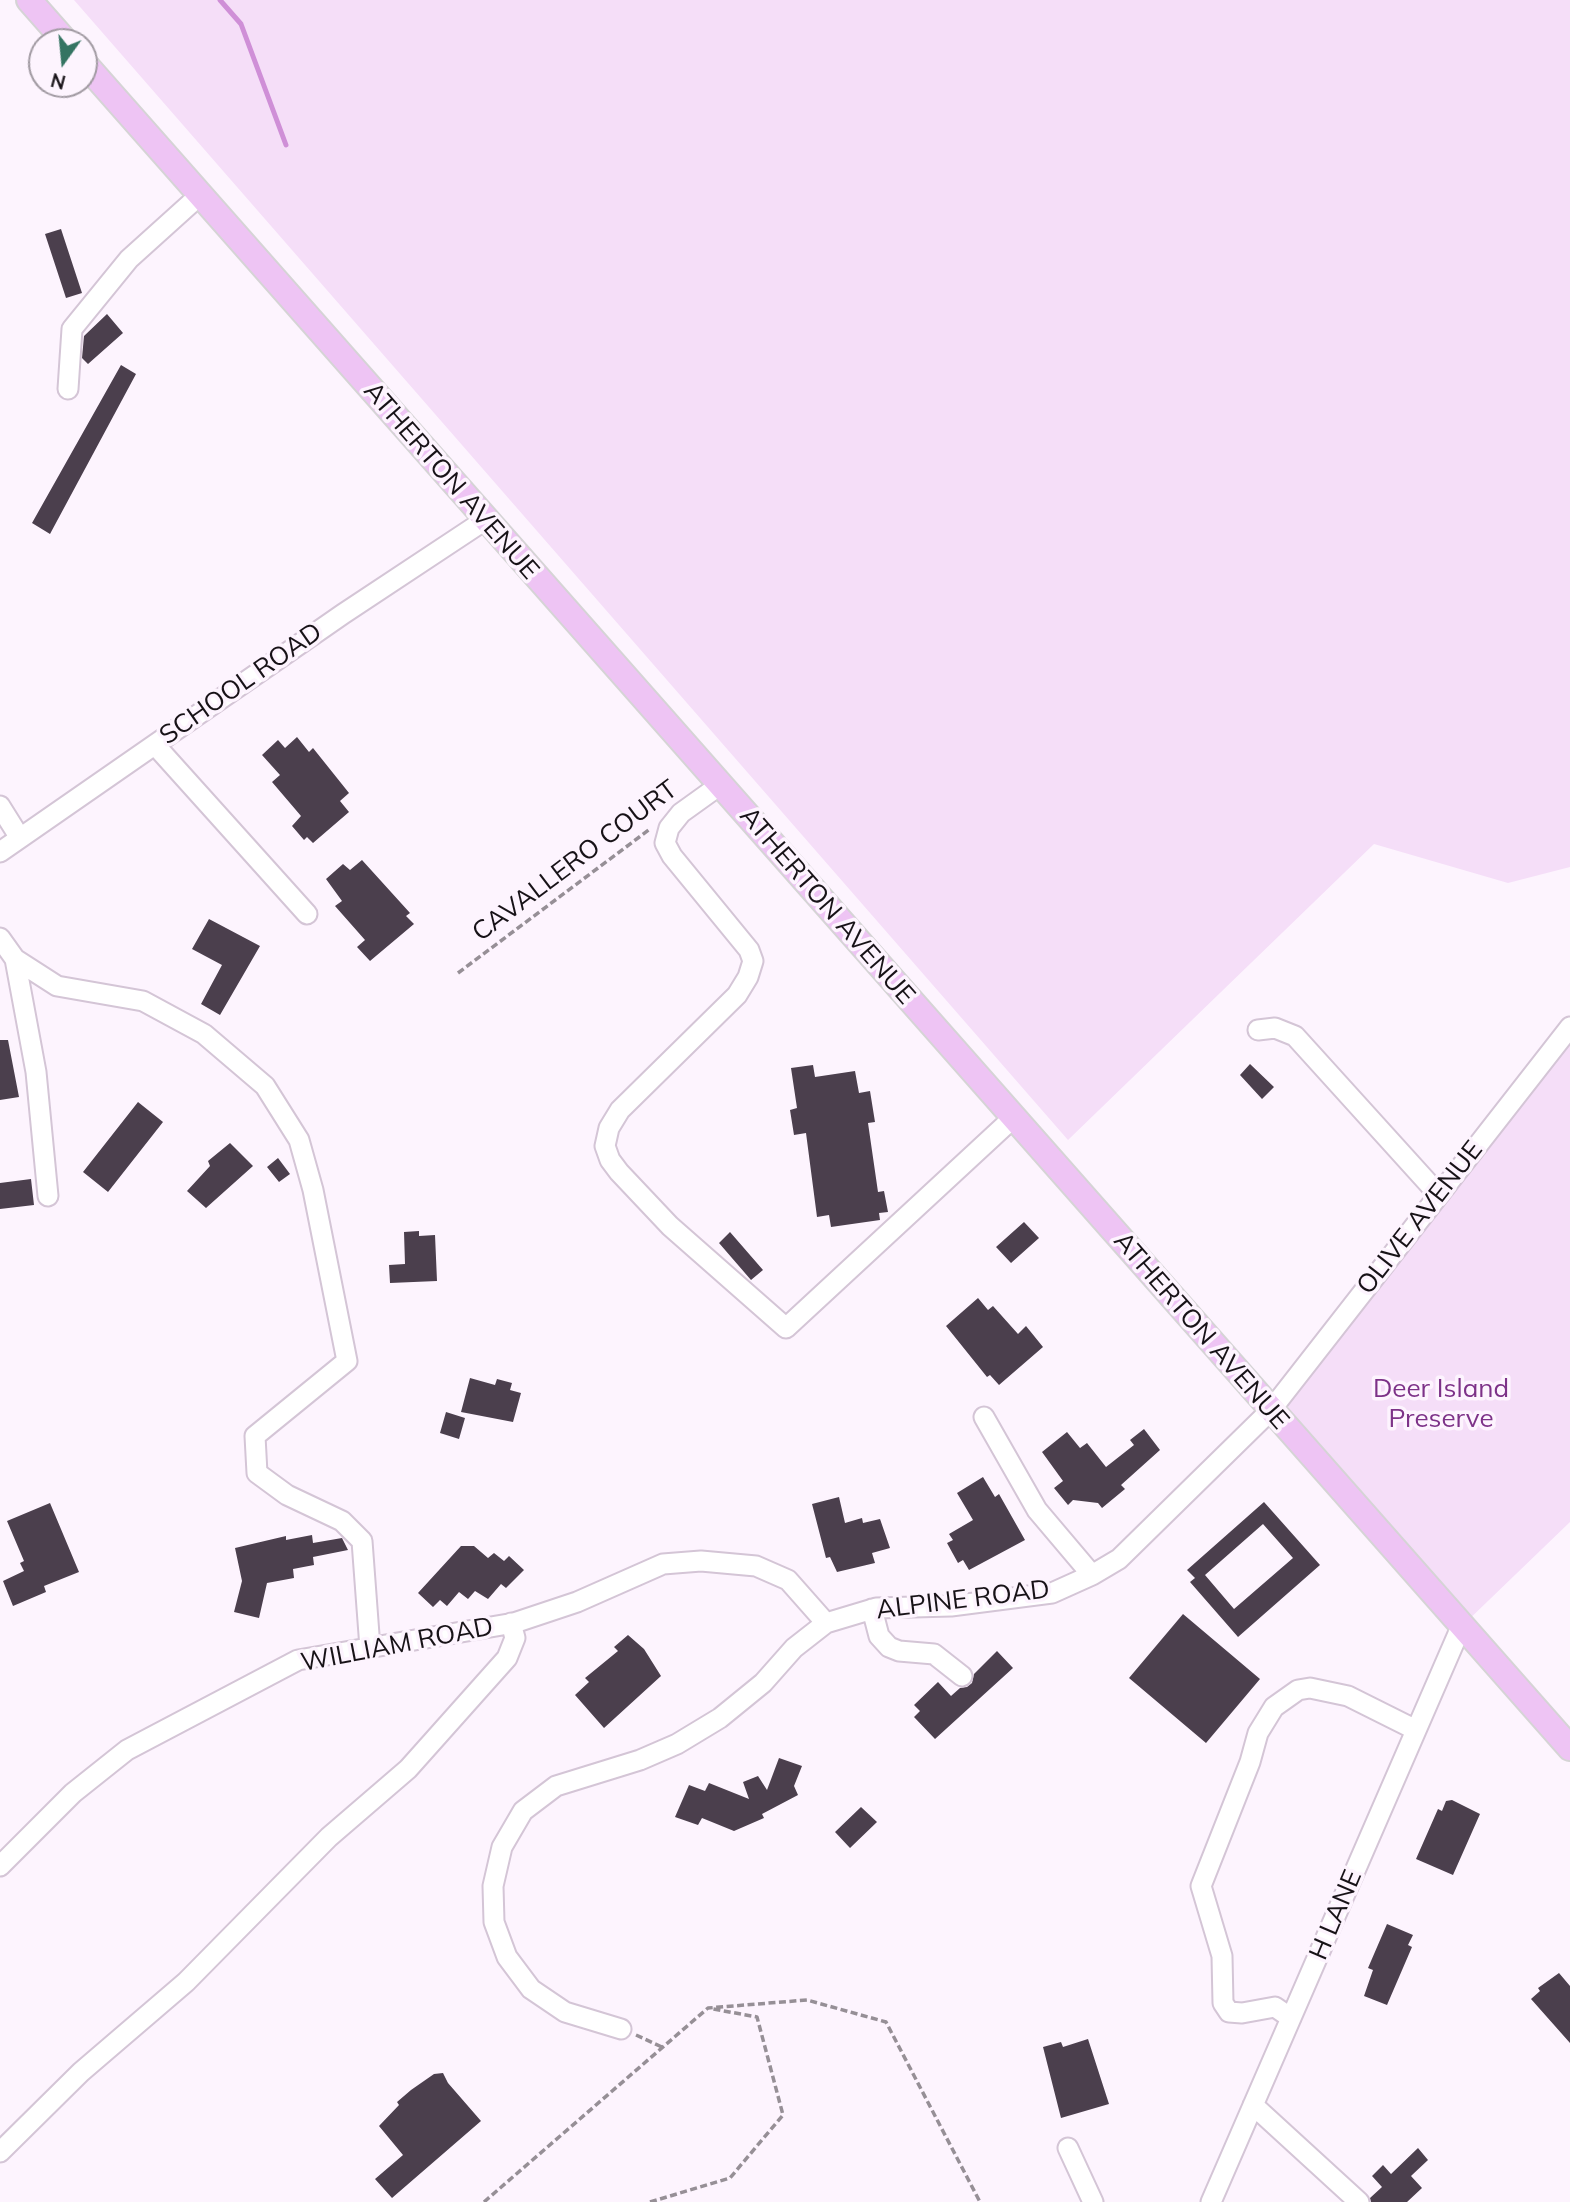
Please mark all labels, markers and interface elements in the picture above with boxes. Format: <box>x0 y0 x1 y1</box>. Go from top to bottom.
north arrow <box>28 28 98 98</box>
text: N <box>48 68 68 95</box>
street label: ATHERTON AVENUE <box>357 376 545 586</box>
street label: SCHOOL ROAD <box>154 616 328 752</box>
street label: CAVALLERO COURT <box>466 774 684 948</box>
street label: ATHERTON AVENUE <box>733 801 921 1011</box>
street label: OLIVE AVENUE <box>1350 1135 1490 1301</box>
street label: ATHERTON AVENUE <box>1107 1226 1295 1436</box>
park label: Deer Island Preserve <box>1373 1373 1509 1434</box>
street label: ALPINE ROAD <box>874 1574 1052 1626</box>
street label: WILLIAM ROAD <box>298 1611 496 1679</box>
street label: H LANE <box>1303 1866 1369 1964</box>

